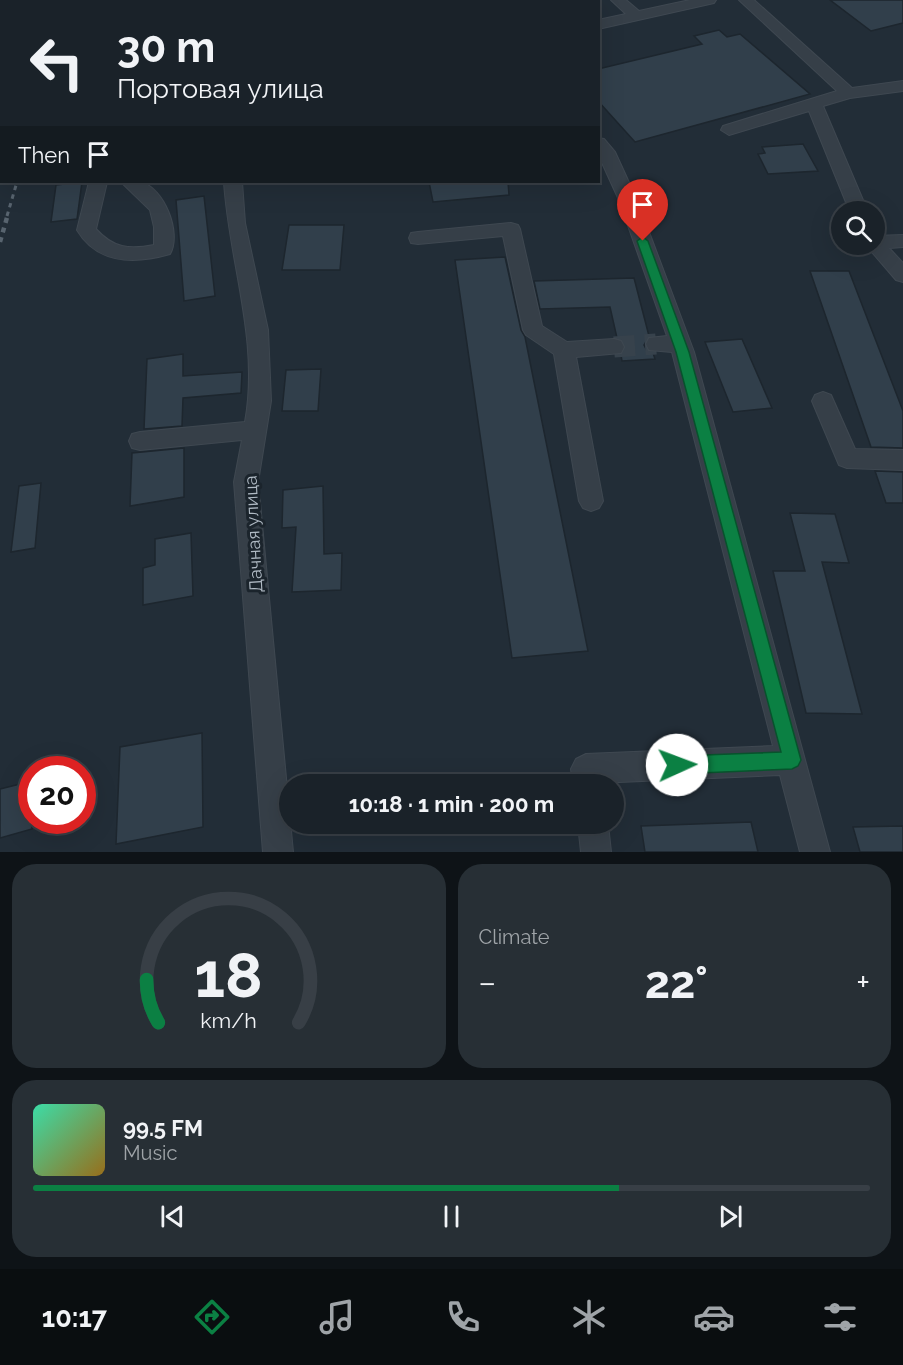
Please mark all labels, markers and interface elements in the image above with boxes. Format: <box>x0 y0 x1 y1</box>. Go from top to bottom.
text: 30 m <box>117 23 215 72</box>
icon: left <box>18 24 96 102</box>
text: Портовая улица <box>117 73 324 104</box>
icon: arrive <box>82 138 115 171</box>
text: Then <box>18 142 70 168</box>
pin <box>617 179 668 241</box>
icon: arrive <box>626 188 659 221</box>
map controls <box>831 201 885 255</box>
button: search <box>831 201 885 255</box>
street label: Дачная улица <box>239 475 267 593</box>
position arrow <box>645 733 709 797</box>
speed limit sign: 20 <box>18 756 96 834</box>
text: 10:18 · 1 min · 200 m <box>349 791 554 817</box>
text: Climate <box>479 925 550 949</box>
text: 18 <box>194 938 263 1012</box>
text: 22° <box>645 956 708 1009</box>
text: − <box>479 963 496 1002</box>
text: + <box>856 963 870 1002</box>
text: km/h <box>200 1008 257 1033</box>
text: 99.5 FM <box>123 1115 203 1141</box>
text: Music <box>123 1141 177 1165</box>
icon: previous <box>156 1200 189 1233</box>
icon: pause <box>435 1200 468 1233</box>
icon: next <box>714 1200 747 1233</box>
icon: directions <box>191 1296 233 1338</box>
icon: music <box>316 1296 358 1338</box>
icon: phone <box>442 1296 484 1338</box>
icon: climate <box>568 1296 610 1338</box>
icon: car <box>693 1296 735 1338</box>
icon: filters <box>819 1296 861 1338</box>
text: 10:17 <box>42 1302 107 1333</box>

